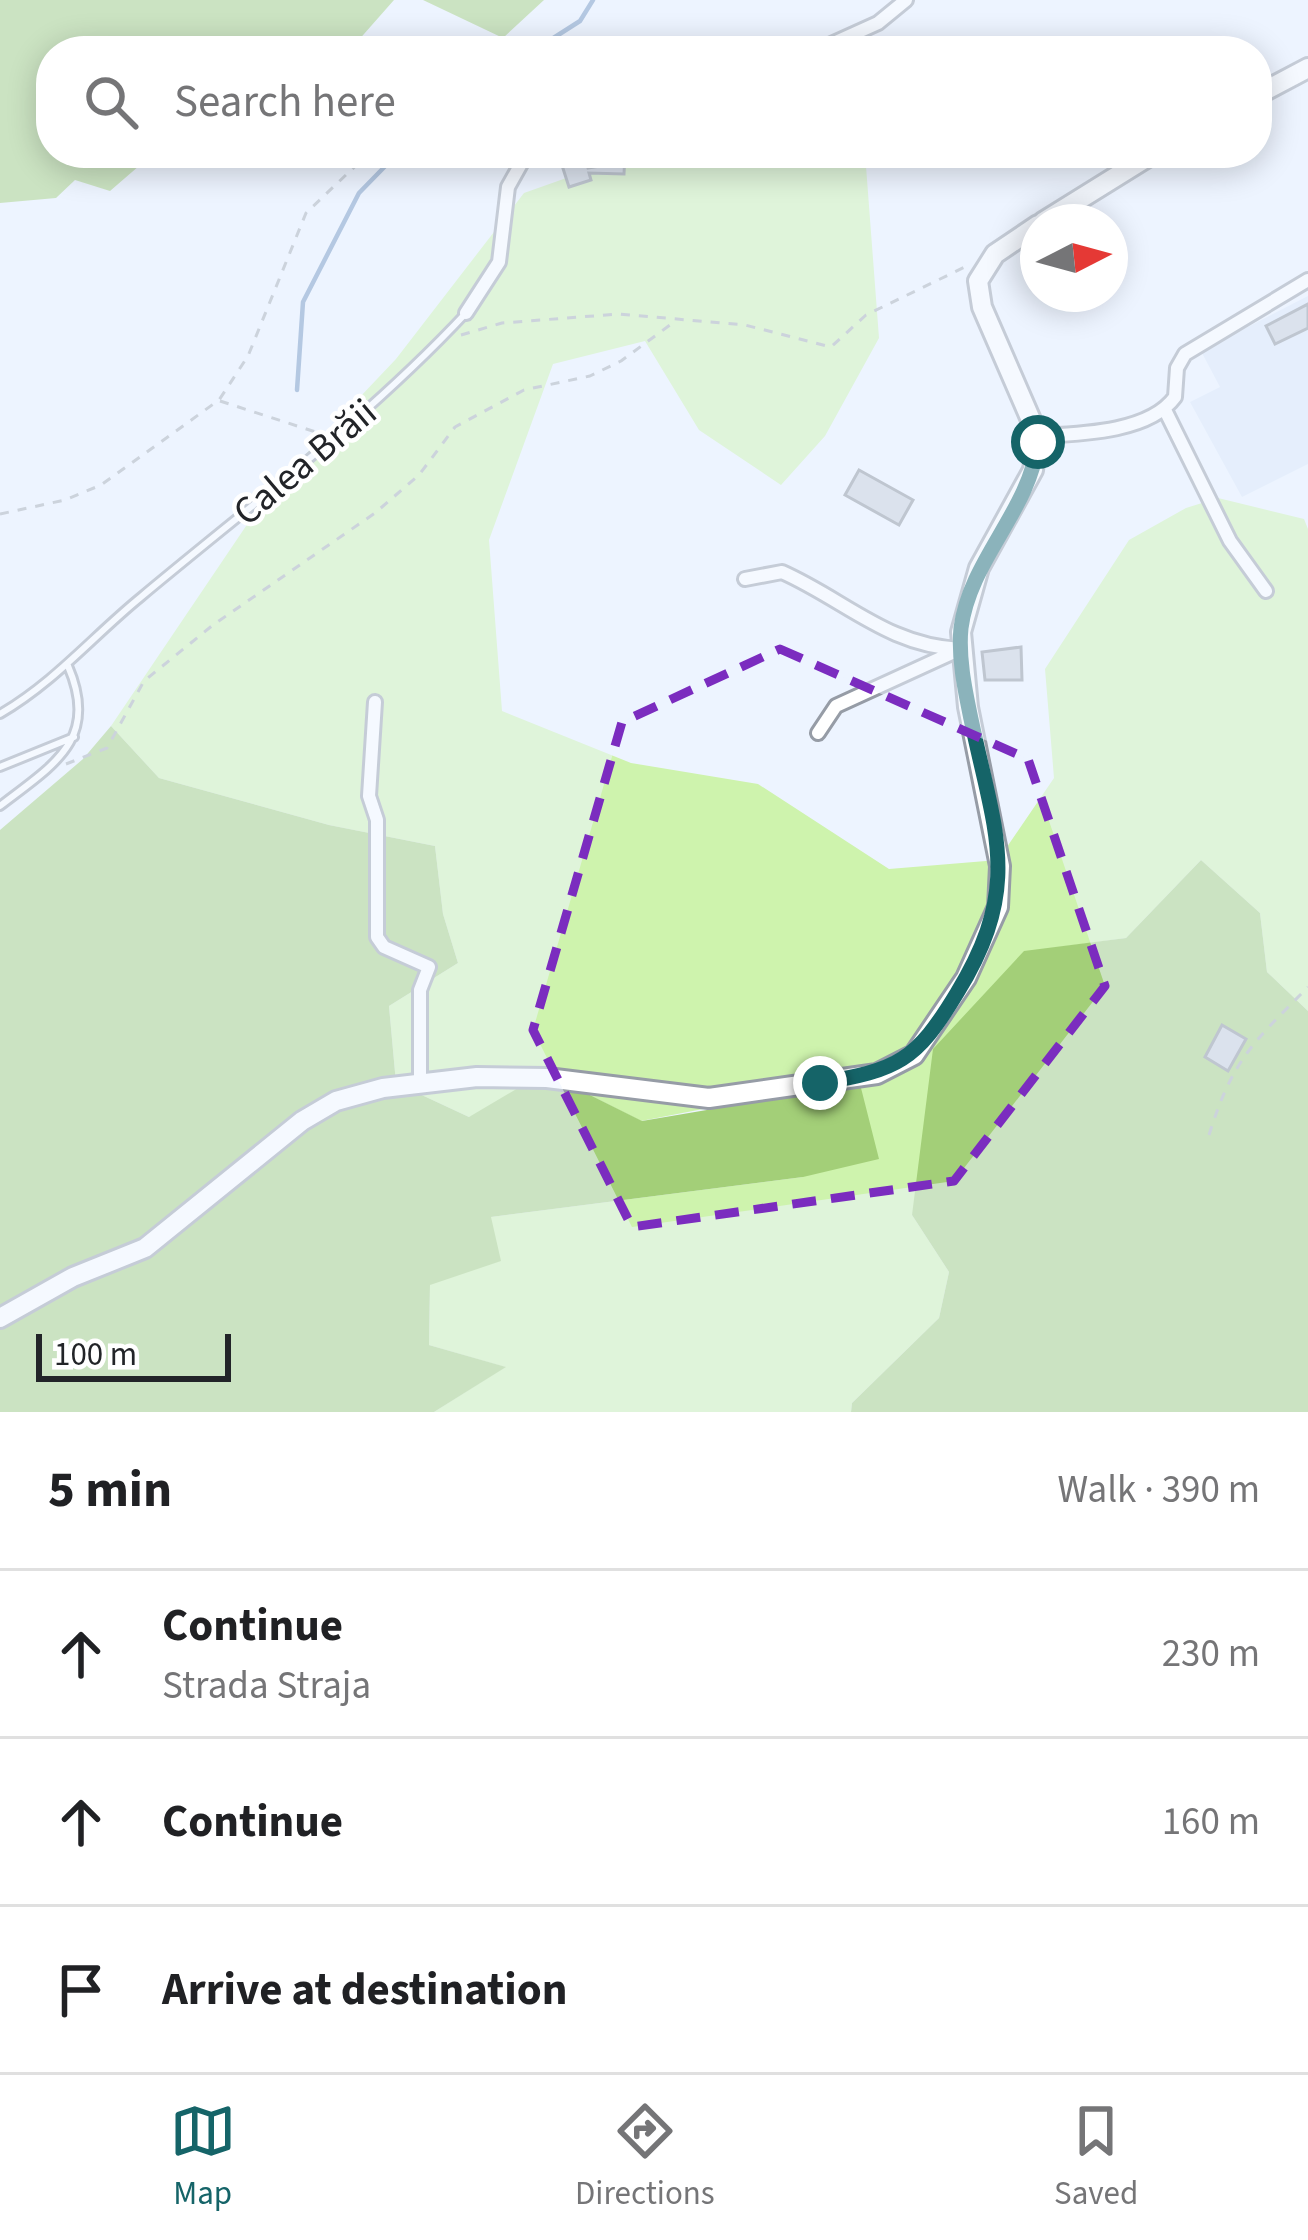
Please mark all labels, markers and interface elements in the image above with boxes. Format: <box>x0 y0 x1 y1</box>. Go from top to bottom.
search box <box>36 36 1272 168</box>
icon: search <box>78 69 144 135</box>
text: Search here <box>174 70 396 134</box>
north arrow <box>1020 204 1128 312</box>
street label: Calea Brăii <box>221 386 389 539</box>
route start <box>1011 415 1065 469</box>
route end <box>793 1056 847 1110</box>
scale bar <box>36 1328 231 1381</box>
text: 100 m <box>54 1331 137 1378</box>
text: 5 min <box>48 1454 172 1526</box>
text: Walk · 390 m <box>1057 1462 1260 1518</box>
text: Continue <box>162 1594 343 1658</box>
icon: ahead <box>48 1621 114 1687</box>
text: 230 m <box>1162 1626 1260 1682</box>
text: Strada Straja <box>162 1658 371 1714</box>
icon: ahead <box>48 1789 114 1855</box>
text: Continue <box>162 1790 343 1854</box>
text: 160 m <box>1162 1794 1260 1850</box>
icon: arrive <box>48 1957 114 2023</box>
text: Arrive at destination <box>162 1958 567 2022</box>
tab: Map <box>170 2098 236 2217</box>
tab: Directions <box>575 2098 715 2217</box>
tab: Saved <box>1054 2098 1138 2217</box>

